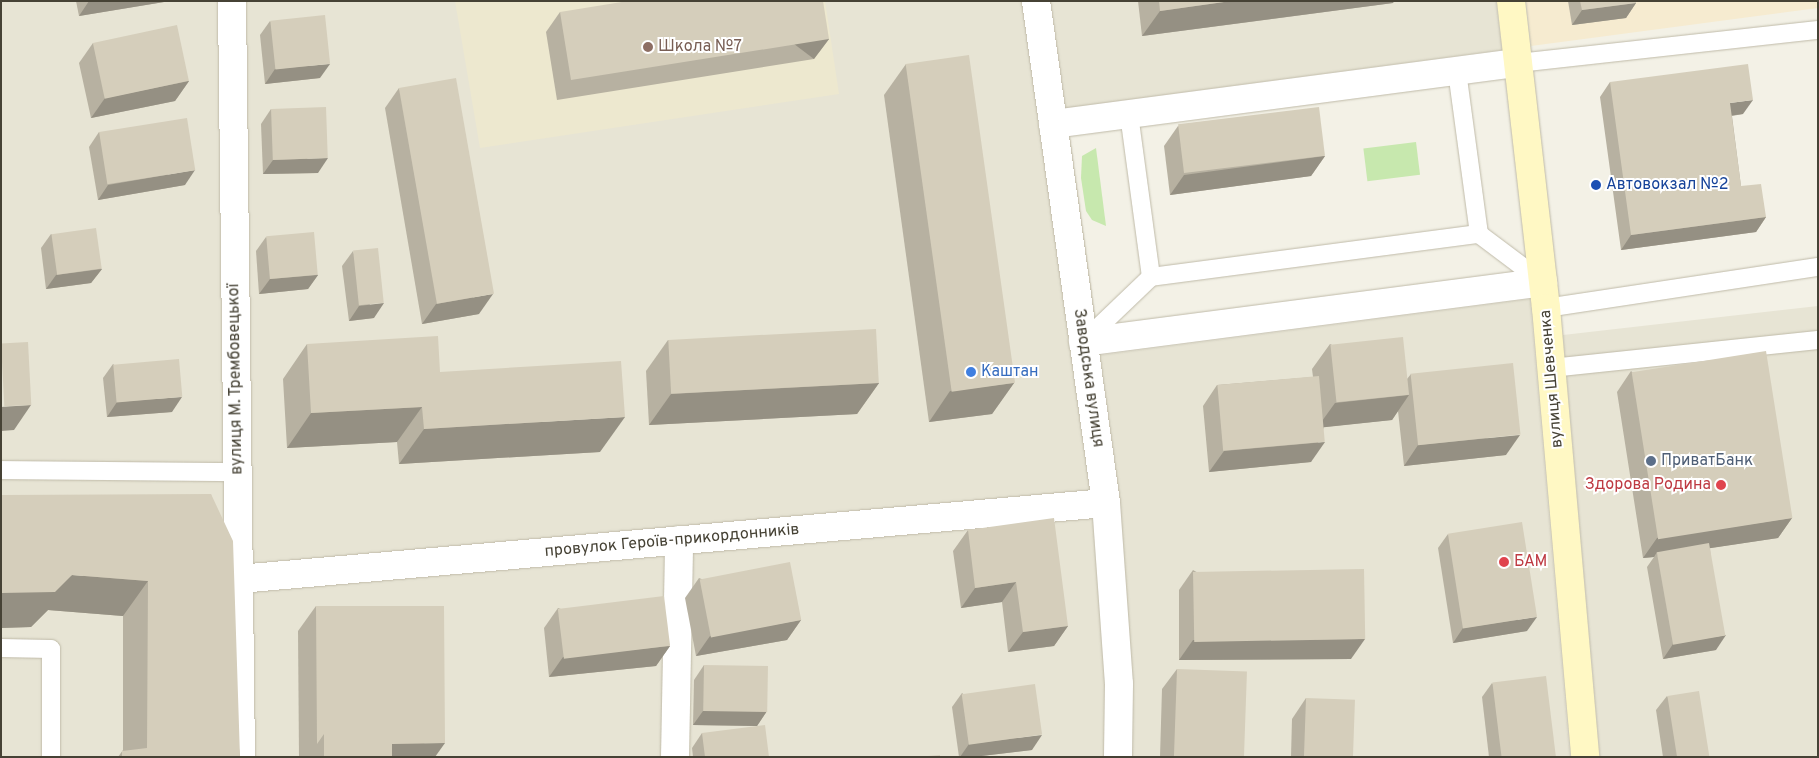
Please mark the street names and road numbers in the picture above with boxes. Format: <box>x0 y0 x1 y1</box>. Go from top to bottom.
street label: вулиця М. Трембовецької <box>225 283 247 475</box>
street label: Заводська вулиця <box>1069 307 1107 449</box>
street label: вулиця Шевченка <box>1536 309 1568 449</box>
street label: провулок Героїв-прикордонників <box>544 520 800 562</box>

